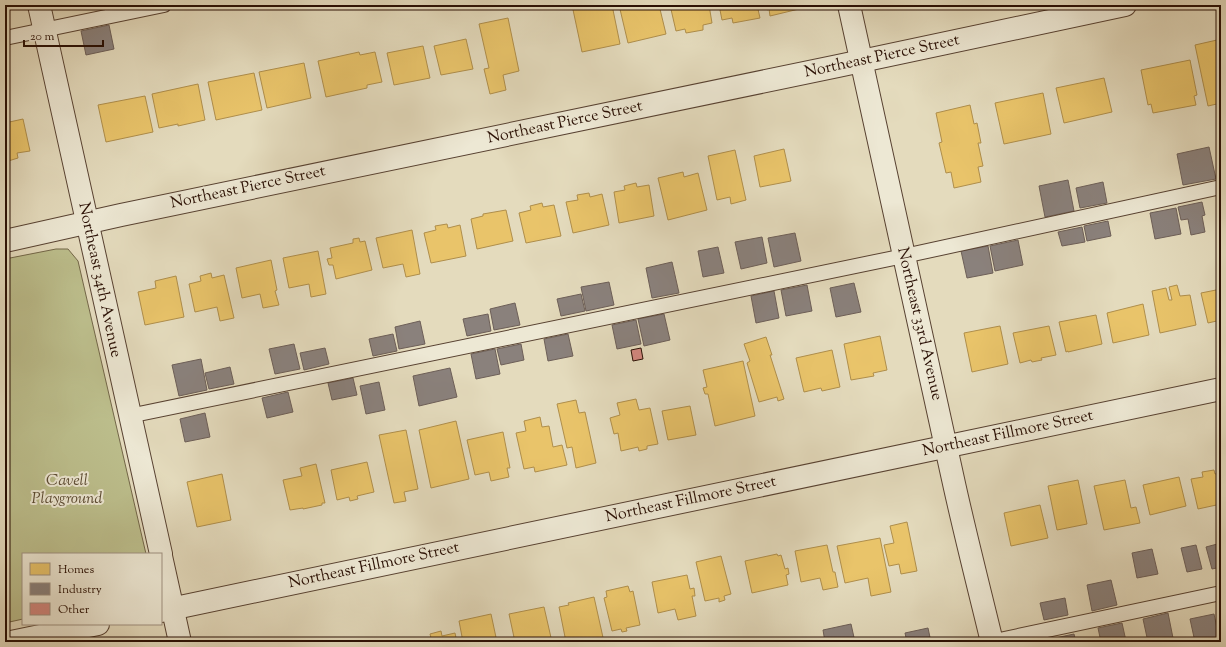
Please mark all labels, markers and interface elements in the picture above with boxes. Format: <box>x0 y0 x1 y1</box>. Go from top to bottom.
scale bar <box>24 22 103 48</box>
text: 20 m <box>30 28 55 46</box>
street label: Northeast Pierce Street <box>802 29 962 85</box>
street label: Northeast Pierce Street <box>485 95 645 151</box>
street label: Northeast Pierce Street <box>168 160 328 216</box>
street label: Northeast 34th Avenue <box>71 200 127 360</box>
street label: Northeast 33rd Avenue <box>890 245 948 403</box>
street label: Northeast Fillmore Street <box>920 405 1096 463</box>
park label: Cavell Playground <box>32 470 102 511</box>
street label: Northeast Fillmore Street <box>603 471 779 529</box>
street label: Northeast Fillmore Street <box>286 537 462 595</box>
legend <box>22 553 162 625</box>
text: Homes <box>58 561 94 579</box>
text: Industry <box>58 581 102 599</box>
text: Other <box>58 601 90 619</box>

